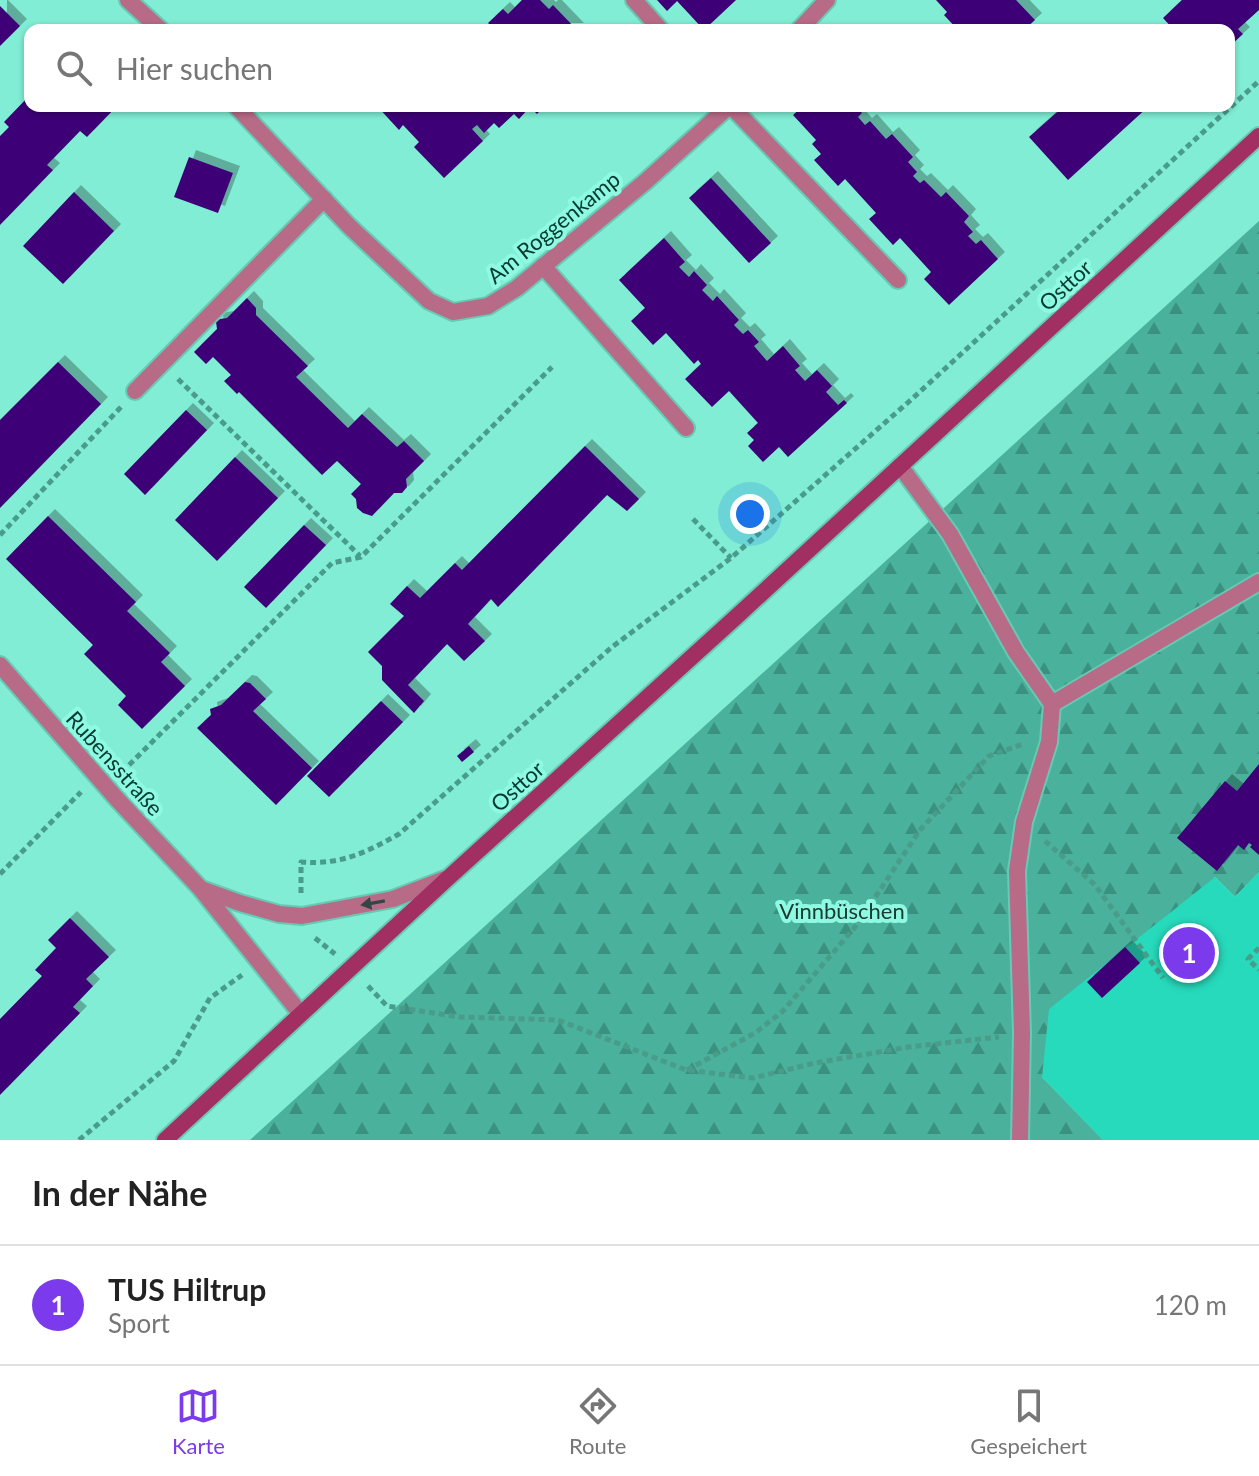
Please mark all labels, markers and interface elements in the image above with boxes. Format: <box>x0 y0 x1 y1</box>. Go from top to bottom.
search box <box>24 24 1235 112</box>
icon: search <box>52 46 96 90</box>
text: Hier suchen <box>116 50 273 86</box>
street label: Am Roggenkamp <box>481 165 625 289</box>
street label: Osttor <box>1033 254 1097 316</box>
your location <box>730 494 770 534</box>
street label: Rubensstraße <box>61 705 169 821</box>
street label: Osttor <box>485 755 549 817</box>
park label: Vinnbüschen <box>779 897 905 924</box>
one-way arrow <box>360 898 385 910</box>
pin: 1 <box>1163 923 1215 983</box>
text: In der Nähe <box>32 1172 207 1213</box>
text: TUS Hiltrup <box>108 1271 266 1307</box>
text: 1 <box>50 1289 66 1321</box>
text: 120 m <box>1154 1289 1227 1321</box>
text: Sport <box>108 1307 170 1339</box>
tab: Karte <box>172 1384 225 1459</box>
tab: Route <box>569 1384 626 1459</box>
tab: Gespeichert <box>970 1384 1087 1459</box>

